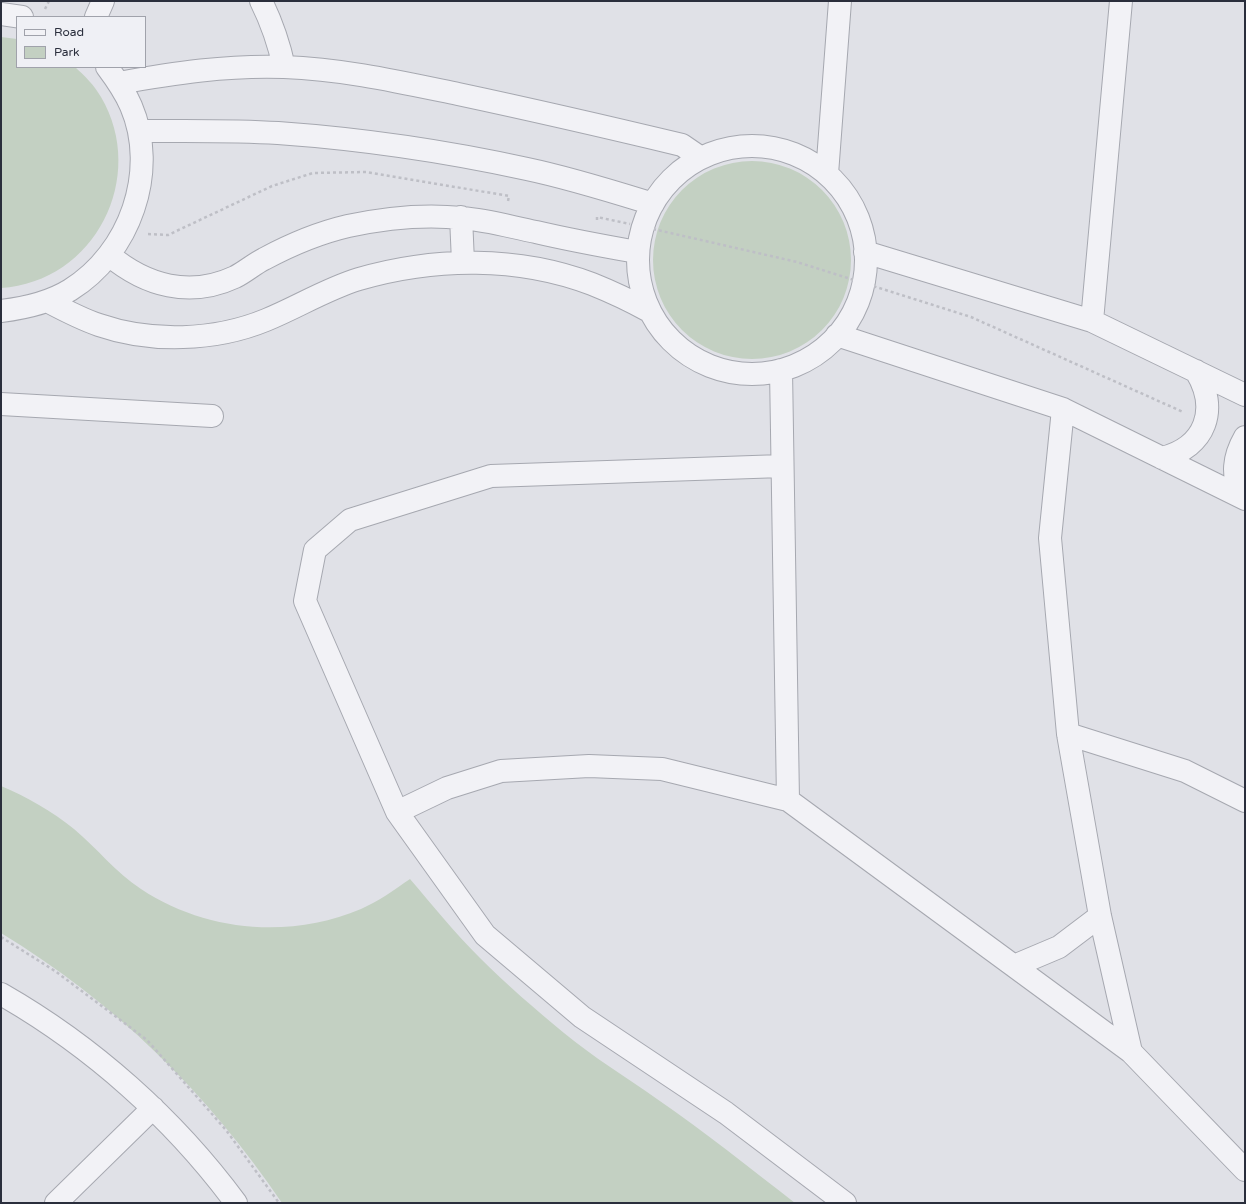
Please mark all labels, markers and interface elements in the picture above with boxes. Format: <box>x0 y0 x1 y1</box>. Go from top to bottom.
legend <box>16 16 146 68</box>
text: Road <box>54 25 84 39</box>
text: Park <box>54 45 80 59</box>

